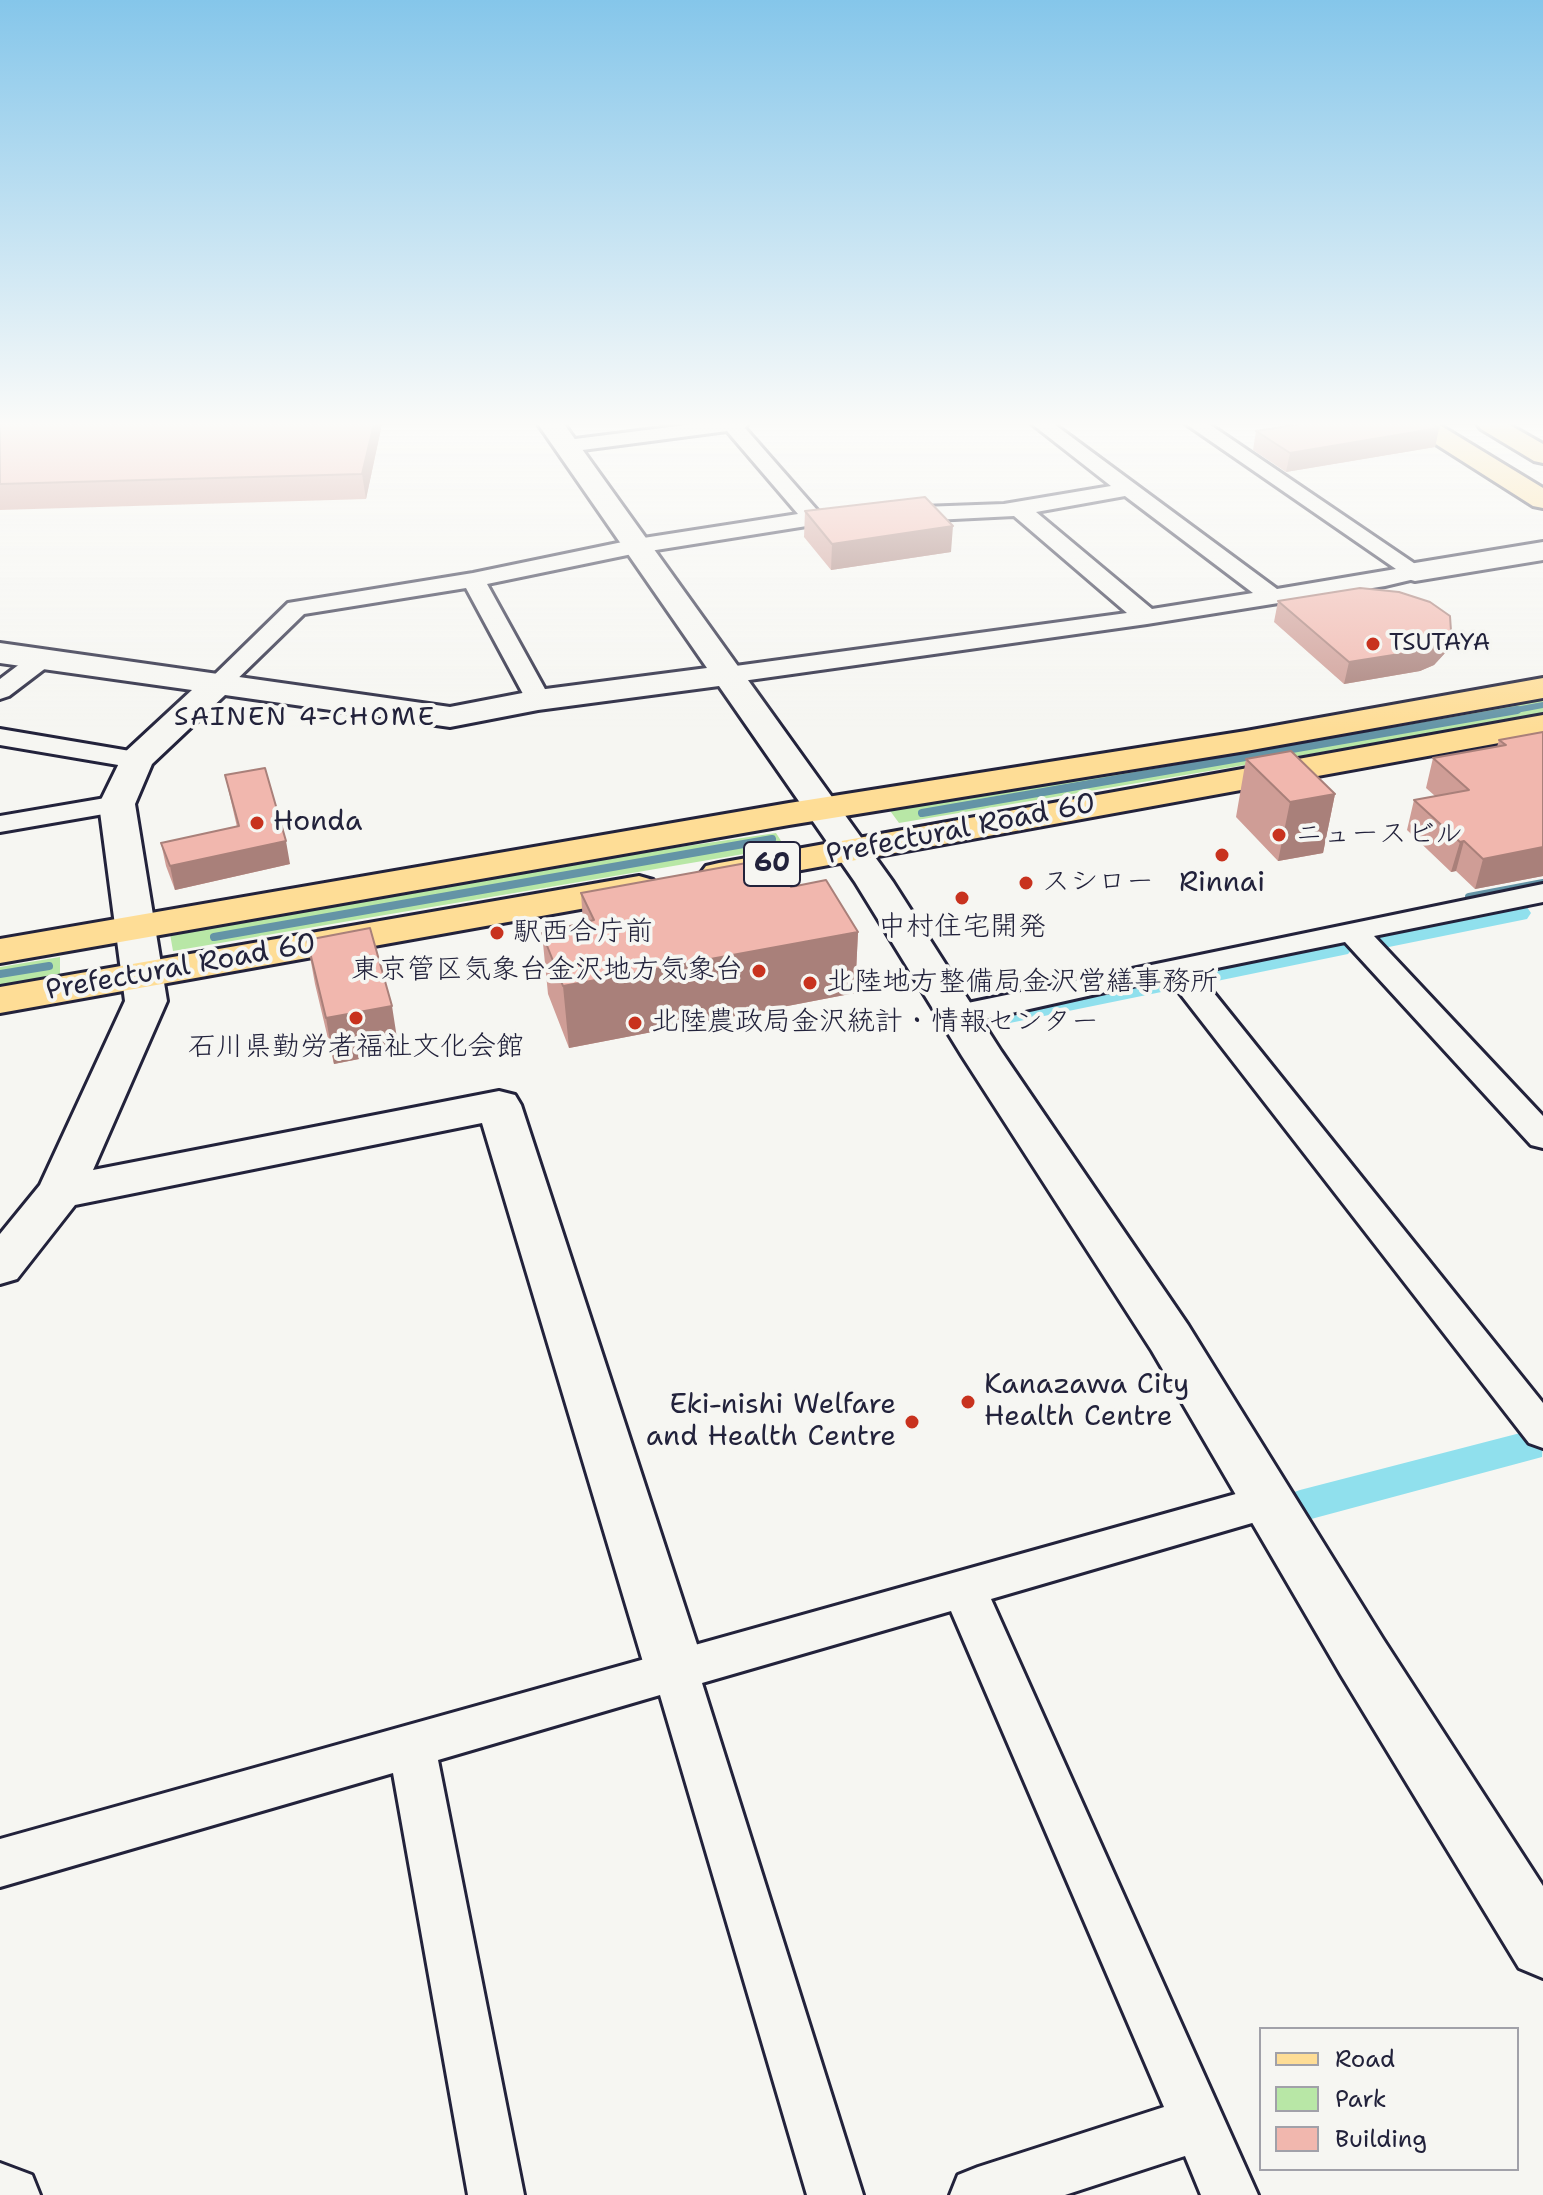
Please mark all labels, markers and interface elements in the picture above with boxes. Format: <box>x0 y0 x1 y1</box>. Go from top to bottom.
place label: TSUTAYA <box>1389 630 1490 658</box>
marker: TSUTAYA <box>1364 635 1382 653</box>
district label: SAINEN 4-CHOME <box>174 702 436 734</box>
street label: Prefectural Road 60 <box>823 787 1099 873</box>
place label: Honda <box>273 806 362 840</box>
marker: Honda <box>248 814 266 832</box>
place label: ニュースビル <box>1295 818 1463 852</box>
marker: ニュースビル <box>1270 826 1288 844</box>
road number: 60 <box>744 842 800 886</box>
marker: Rinnai <box>1213 846 1231 864</box>
place label: スシロー <box>1042 866 1154 900</box>
place label: Rinnai <box>1179 867 1265 901</box>
marker: スシロー <box>1017 874 1035 892</box>
marker: 中村住宅開発 <box>953 889 971 907</box>
place label: 中村住宅開発 <box>878 911 1046 945</box>
place label: 駅西合庁前 <box>513 916 653 950</box>
marker: 駅西合庁前 <box>488 924 506 942</box>
street label: Prefectural Road 60 <box>43 928 319 1008</box>
place label: 東京管区気象台金沢地方気象台 <box>351 954 743 988</box>
marker: 東京管区気象台金沢地方気象台 <box>750 962 768 980</box>
place label: 北陸地方整備局金沢営繕事務所 <box>826 966 1218 1000</box>
marker: 北陸地方整備局金沢営繕事務所 <box>801 974 819 992</box>
place label: 北陸農政局金沢統計・情報センター <box>651 1006 1099 1040</box>
marker: 石川県勤労者福祉文化会館 <box>347 1009 365 1027</box>
marker: 北陸農政局金沢統計・情報センター <box>626 1014 644 1032</box>
place label: 石川県勤労者福祉文化会館 <box>188 1031 524 1065</box>
place label: Kanazawa City Health Centre <box>984 1369 1189 1435</box>
place label: Eki-nishi Welfare and Health Centre <box>646 1389 896 1455</box>
marker: Kanazawa City Health Centre <box>959 1393 977 1411</box>
marker: Eki-nishi Welfare and Health Centre <box>903 1413 921 1431</box>
legend <box>1259 2027 1519 2171</box>
text: Road <box>1335 2043 1395 2075</box>
text: Park <box>1335 2083 1387 2115</box>
text: Building <box>1335 2123 1427 2155</box>

